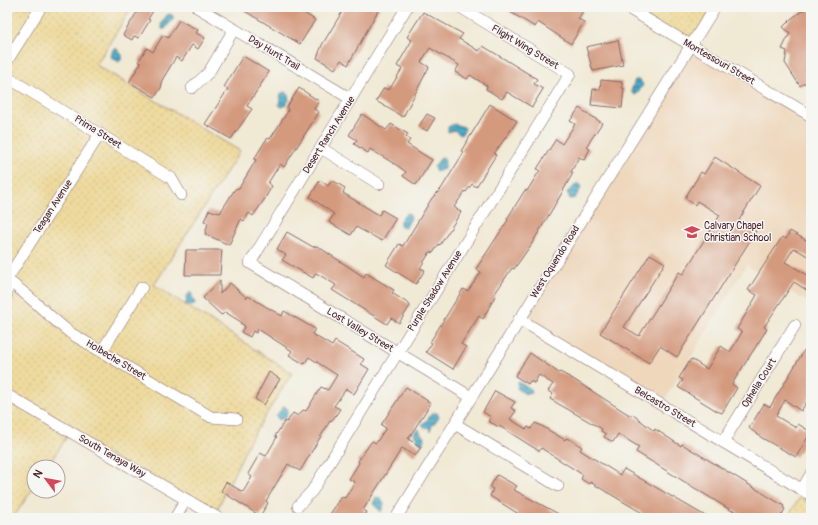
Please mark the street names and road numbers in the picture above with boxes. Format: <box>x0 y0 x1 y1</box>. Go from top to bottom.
street label: Flight Wing Street <box>489 22 562 72</box>
street label: Day Hunt Trail <box>246 33 302 73</box>
street label: Montessouri Street <box>681 37 758 88</box>
street label: Desert Ranch Avenue <box>300 94 358 176</box>
street label: Prima Street <box>72 113 125 152</box>
street label: Teagan Avenue <box>31 177 75 236</box>
street label: West Oquendo Road <box>528 223 582 301</box>
street label: Purple Shadow Avenue <box>405 248 465 334</box>
street label: Lost Valley Street <box>325 305 396 355</box>
street label: Holbeche Street <box>84 337 149 383</box>
street label: Ophelia Court <box>739 355 779 410</box>
street label: Belcastro Street <box>632 384 699 430</box>
street label: South Tenaya Way <box>76 432 148 480</box>

